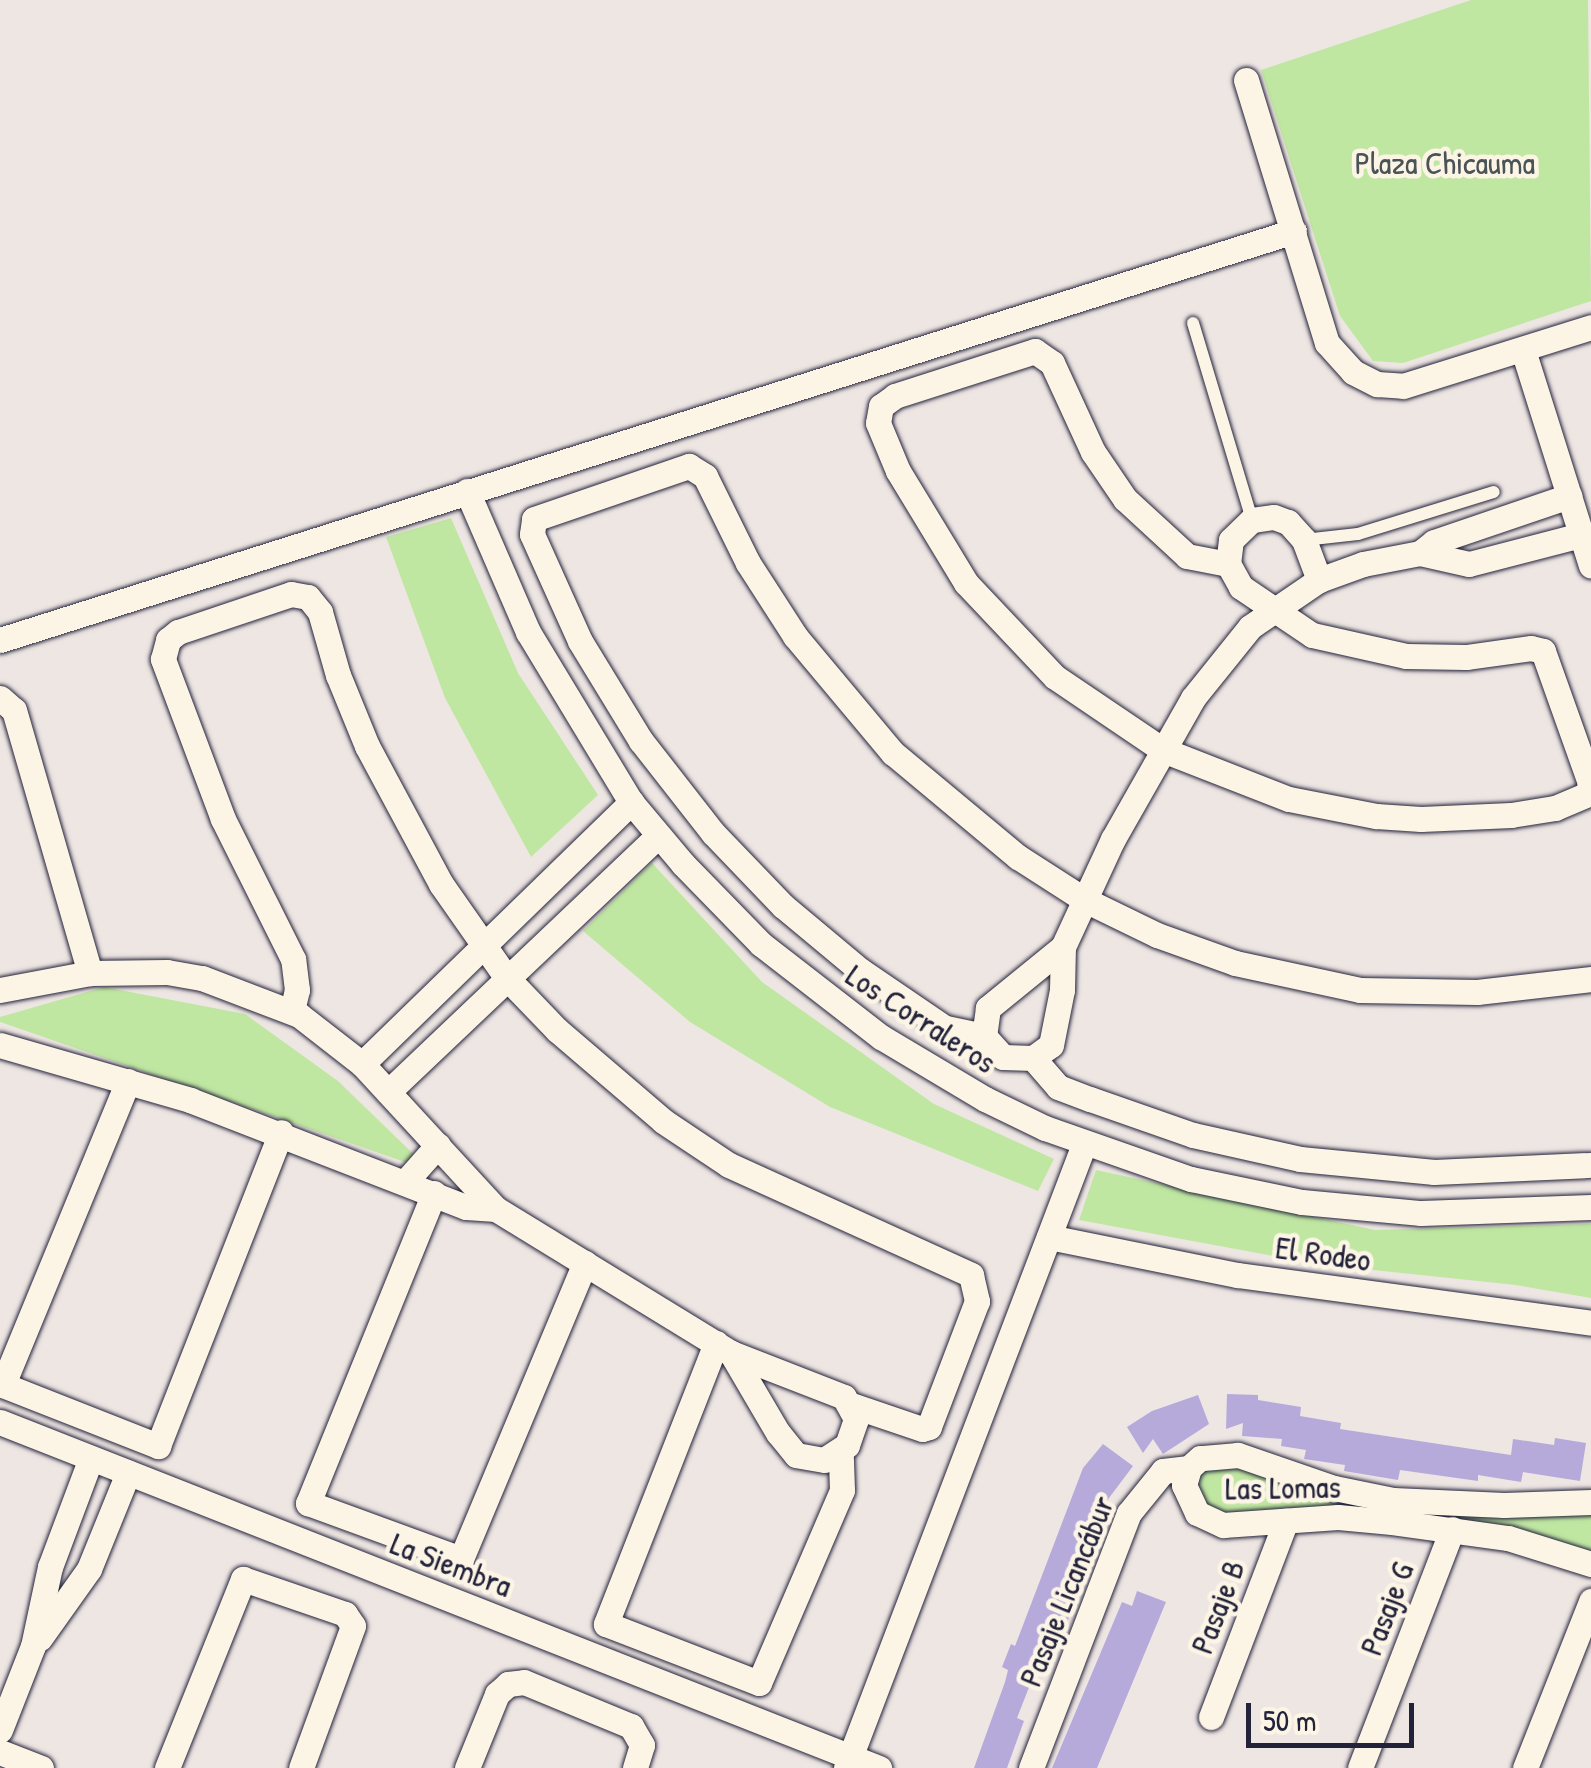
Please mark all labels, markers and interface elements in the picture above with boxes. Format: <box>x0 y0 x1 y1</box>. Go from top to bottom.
park label: Plaza Chicauma <box>1355 144 1535 182</box>
street label: Los Corraleros <box>839 956 1003 1082</box>
street label: El Rodeo <box>1273 1228 1373 1280</box>
street label: Las Lomas <box>1225 1468 1341 1508</box>
street label: Pasaje Licancábur <box>1011 1490 1123 1692</box>
street label: La Siembra <box>385 1524 517 1606</box>
street label: Pasaje B <box>1183 1555 1253 1659</box>
street label: Pasaje G <box>1352 1557 1422 1661</box>
scale bar <box>1251 1683 1418 1745</box>
text: 50 m <box>1263 1700 1316 1740</box>

